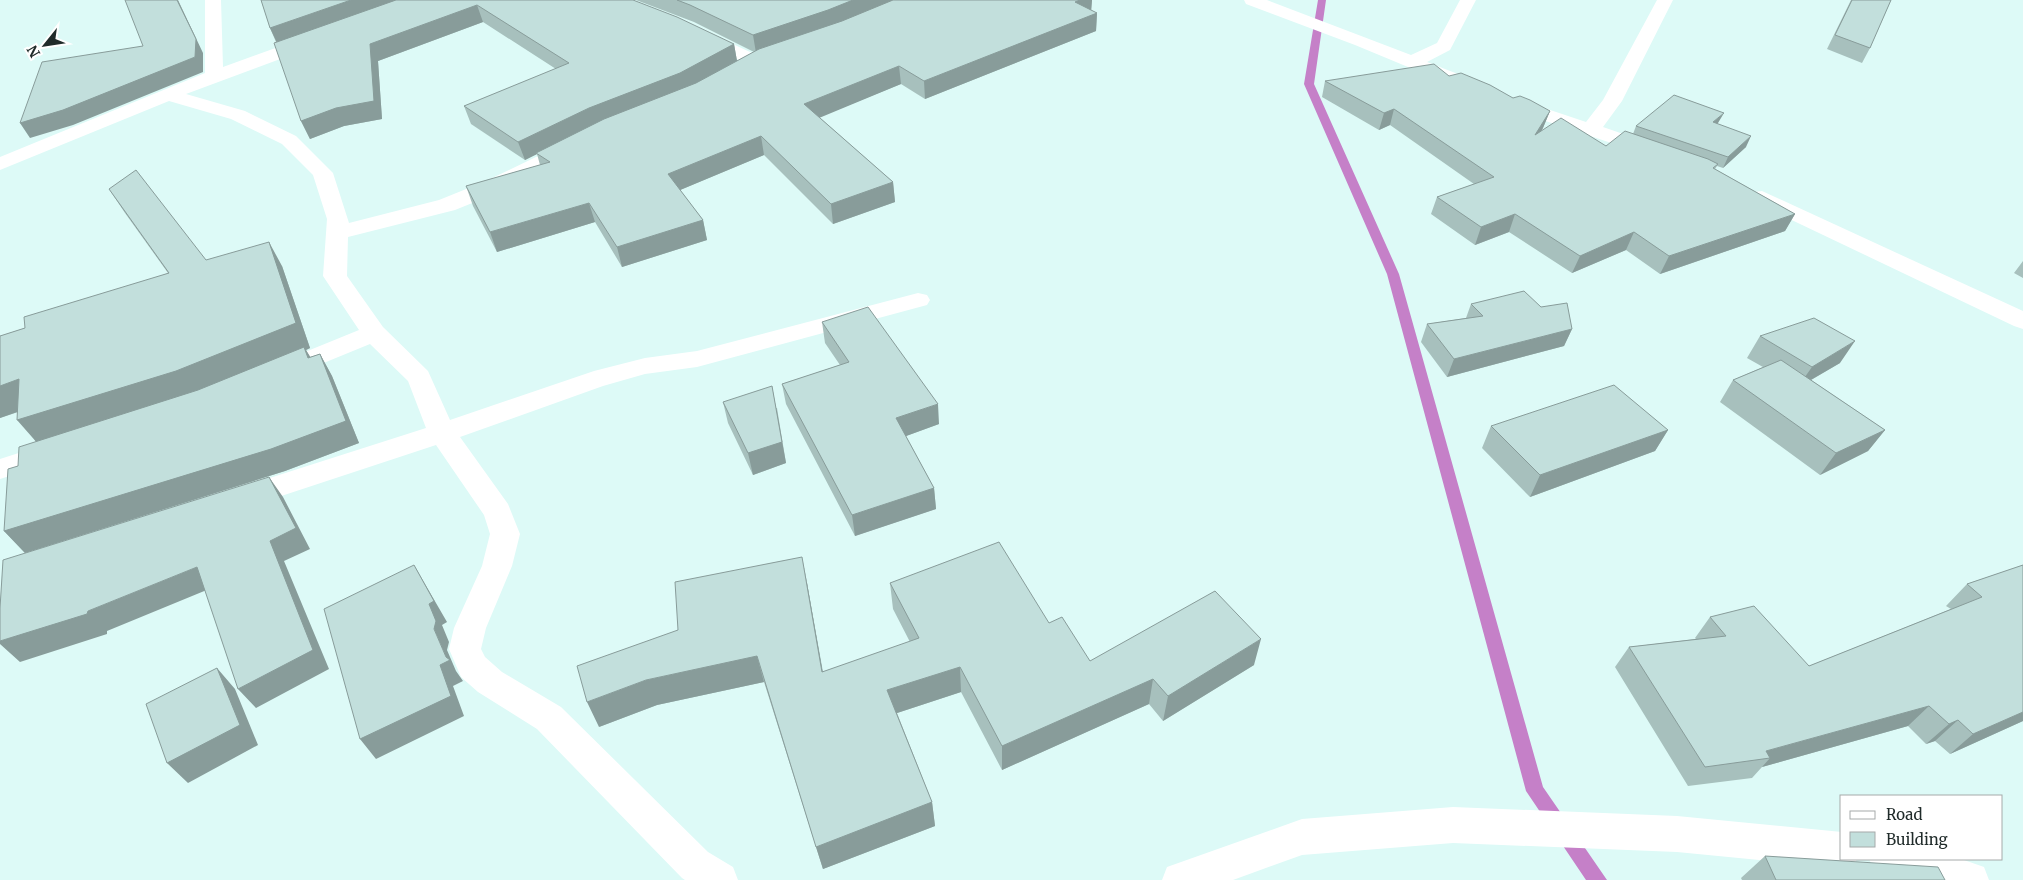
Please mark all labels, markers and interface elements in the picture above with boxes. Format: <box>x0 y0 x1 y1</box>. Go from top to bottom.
north arrow <box>20 20 70 70</box>
text: N <box>23 42 44 61</box>
legend <box>1840 795 2003 860</box>
text: Road <box>1886 805 1922 824</box>
text: Building <box>1886 830 1948 849</box>

